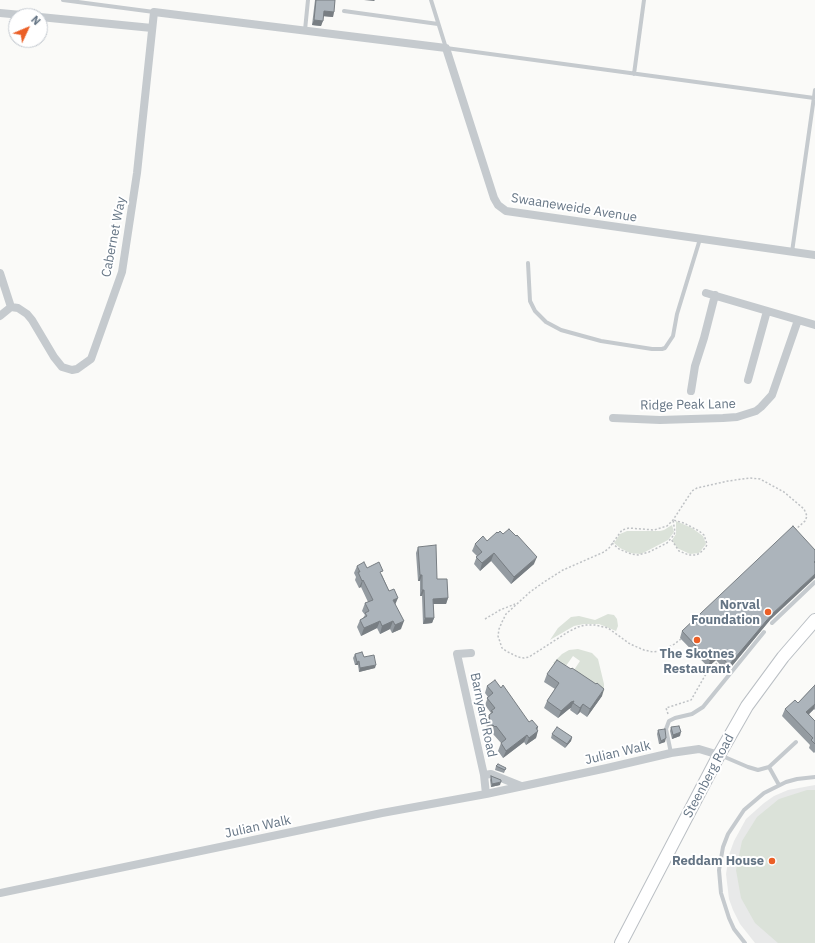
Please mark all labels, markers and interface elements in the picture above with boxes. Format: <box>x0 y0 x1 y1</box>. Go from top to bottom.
north arrow <box>8 8 48 48</box>
text: N <box>28 13 44 28</box>
street label: Swaaneweide Avenue <box>510 190 638 226</box>
street label: Cabernet Way <box>99 196 129 278</box>
street label: Ridge Peak Lane <box>640 396 736 414</box>
place label: Norval Foundation <box>691 597 760 628</box>
marker: Norval Foundation <box>763 607 773 617</box>
marker: The Skotnes Restaurant <box>692 635 702 645</box>
place label: The Skotnes Restaurant <box>660 646 734 677</box>
street label: Barnyard Road <box>466 671 500 759</box>
street label: Steenberg Road <box>680 731 738 821</box>
street label: Julian Walk <box>584 738 652 768</box>
street label: Julian Walk <box>224 812 292 842</box>
place label: Reddam House <box>672 853 764 869</box>
marker: Reddam House <box>767 856 777 866</box>

